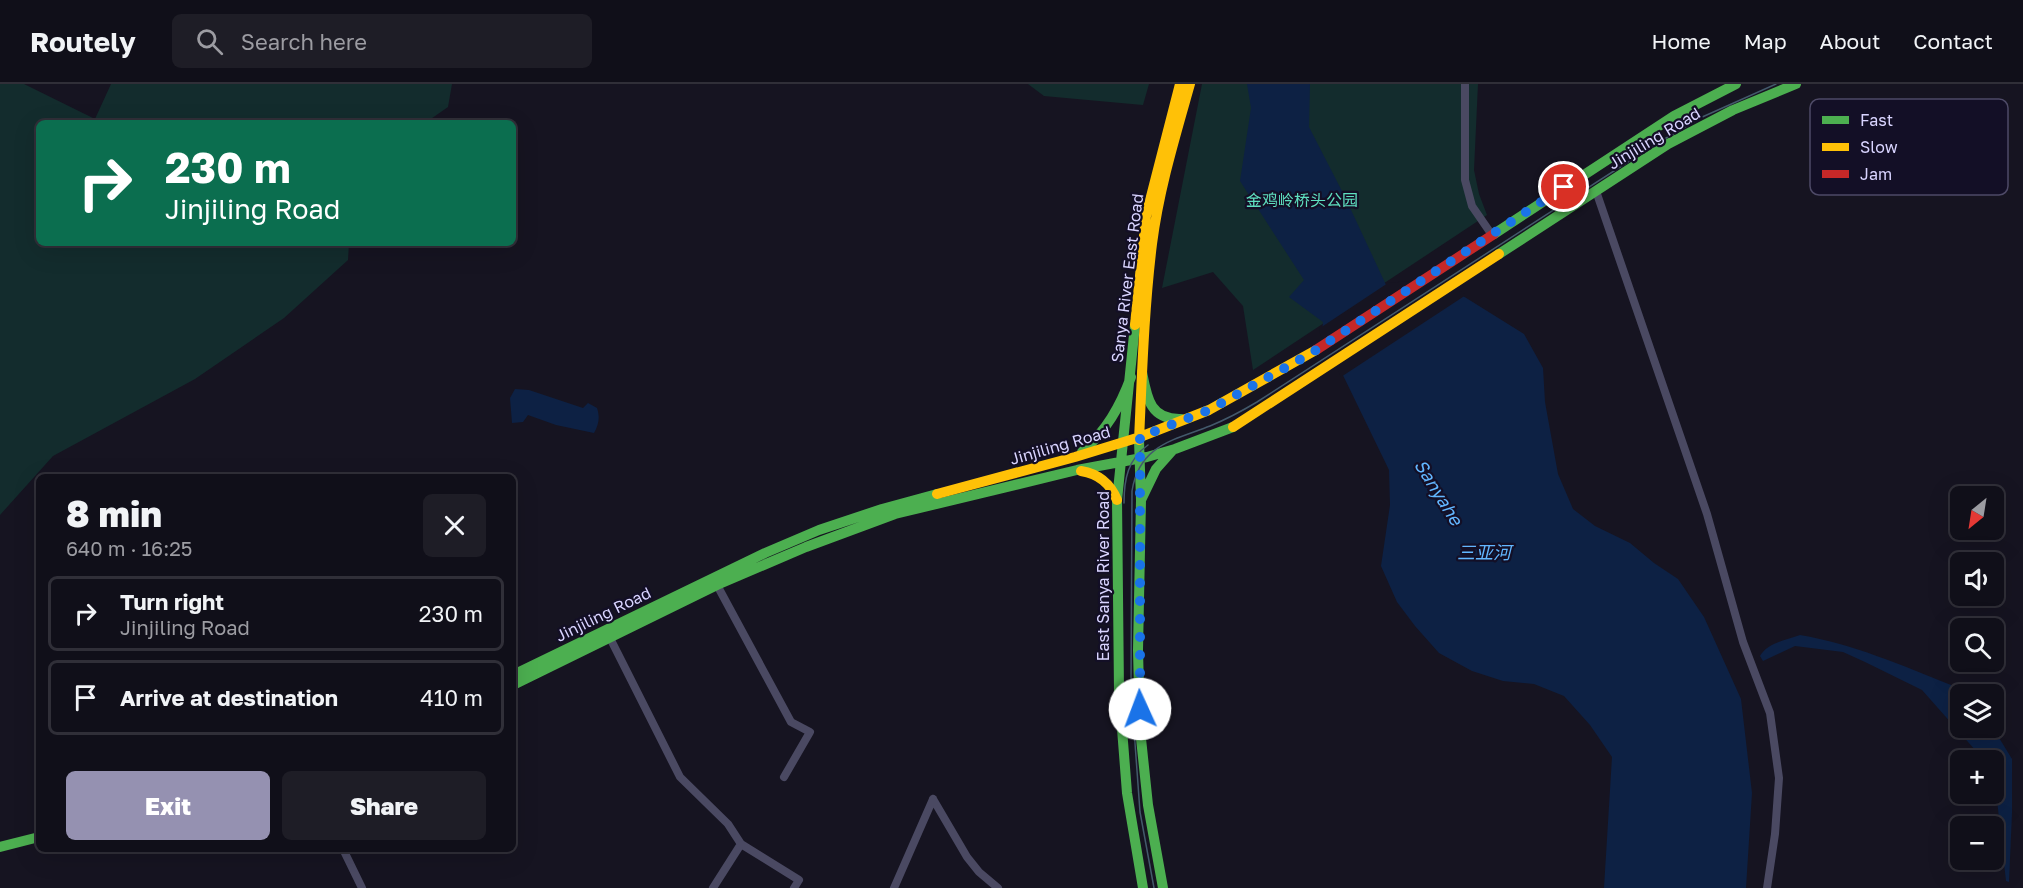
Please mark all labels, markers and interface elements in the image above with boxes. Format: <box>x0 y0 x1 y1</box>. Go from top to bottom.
search box <box>172 14 592 68</box>
text: Routely <box>30 25 136 58</box>
icon: search <box>193 25 226 58</box>
text: Search here <box>241 28 367 55</box>
text: Home <box>1651 28 1711 54</box>
text: Map <box>1744 28 1787 54</box>
text: About <box>1820 28 1880 54</box>
text: Contact <box>1913 28 1993 54</box>
legend <box>1810 99 2008 195</box>
street label: Jinjiling Road <box>1604 103 1704 173</box>
text: Fast <box>1860 110 1893 130</box>
text: Slow <box>1860 137 1898 157</box>
text: 230 m <box>165 142 291 192</box>
icon: right <box>66 144 144 222</box>
pin <box>1538 161 1589 212</box>
text: Jam <box>1860 164 1892 184</box>
icon: arrive <box>1547 170 1580 203</box>
park label: 金鸡岭桥头公园 <box>1246 190 1358 210</box>
street label: Sanya River East Road <box>1107 192 1147 364</box>
text: Jinjiling Road <box>165 193 340 225</box>
street label: Jinjiling Road <box>1007 421 1113 469</box>
water label: Sanyahe <box>1410 455 1469 530</box>
north arrow <box>1950 486 2004 540</box>
map controls <box>1950 486 2004 870</box>
street label: East Sanya River Road <box>1093 491 1113 661</box>
text: 8 min <box>66 492 162 535</box>
button: close <box>423 494 486 557</box>
text: 640 m · 16:25 <box>66 536 192 560</box>
water label: 三亚河 <box>1457 541 1514 563</box>
button: sound <box>1950 552 2004 606</box>
street label: Jinjiling Road <box>552 582 654 646</box>
text: Turn right <box>120 588 224 615</box>
icon: right <box>69 597 102 630</box>
text: 230 m <box>419 600 483 627</box>
text: Jinjiling Road <box>120 615 250 639</box>
button: search <box>1950 618 2004 672</box>
position arrow <box>1108 677 1172 741</box>
icon: arrive <box>69 681 102 714</box>
text: Arrive at destination <box>120 684 338 711</box>
text: 410 m <box>420 684 483 711</box>
button: layers <box>1950 684 2004 738</box>
button: + <box>1950 750 2004 804</box>
button: Exit <box>66 771 270 840</box>
button: Share <box>282 771 486 840</box>
button: − <box>1950 816 2004 870</box>

